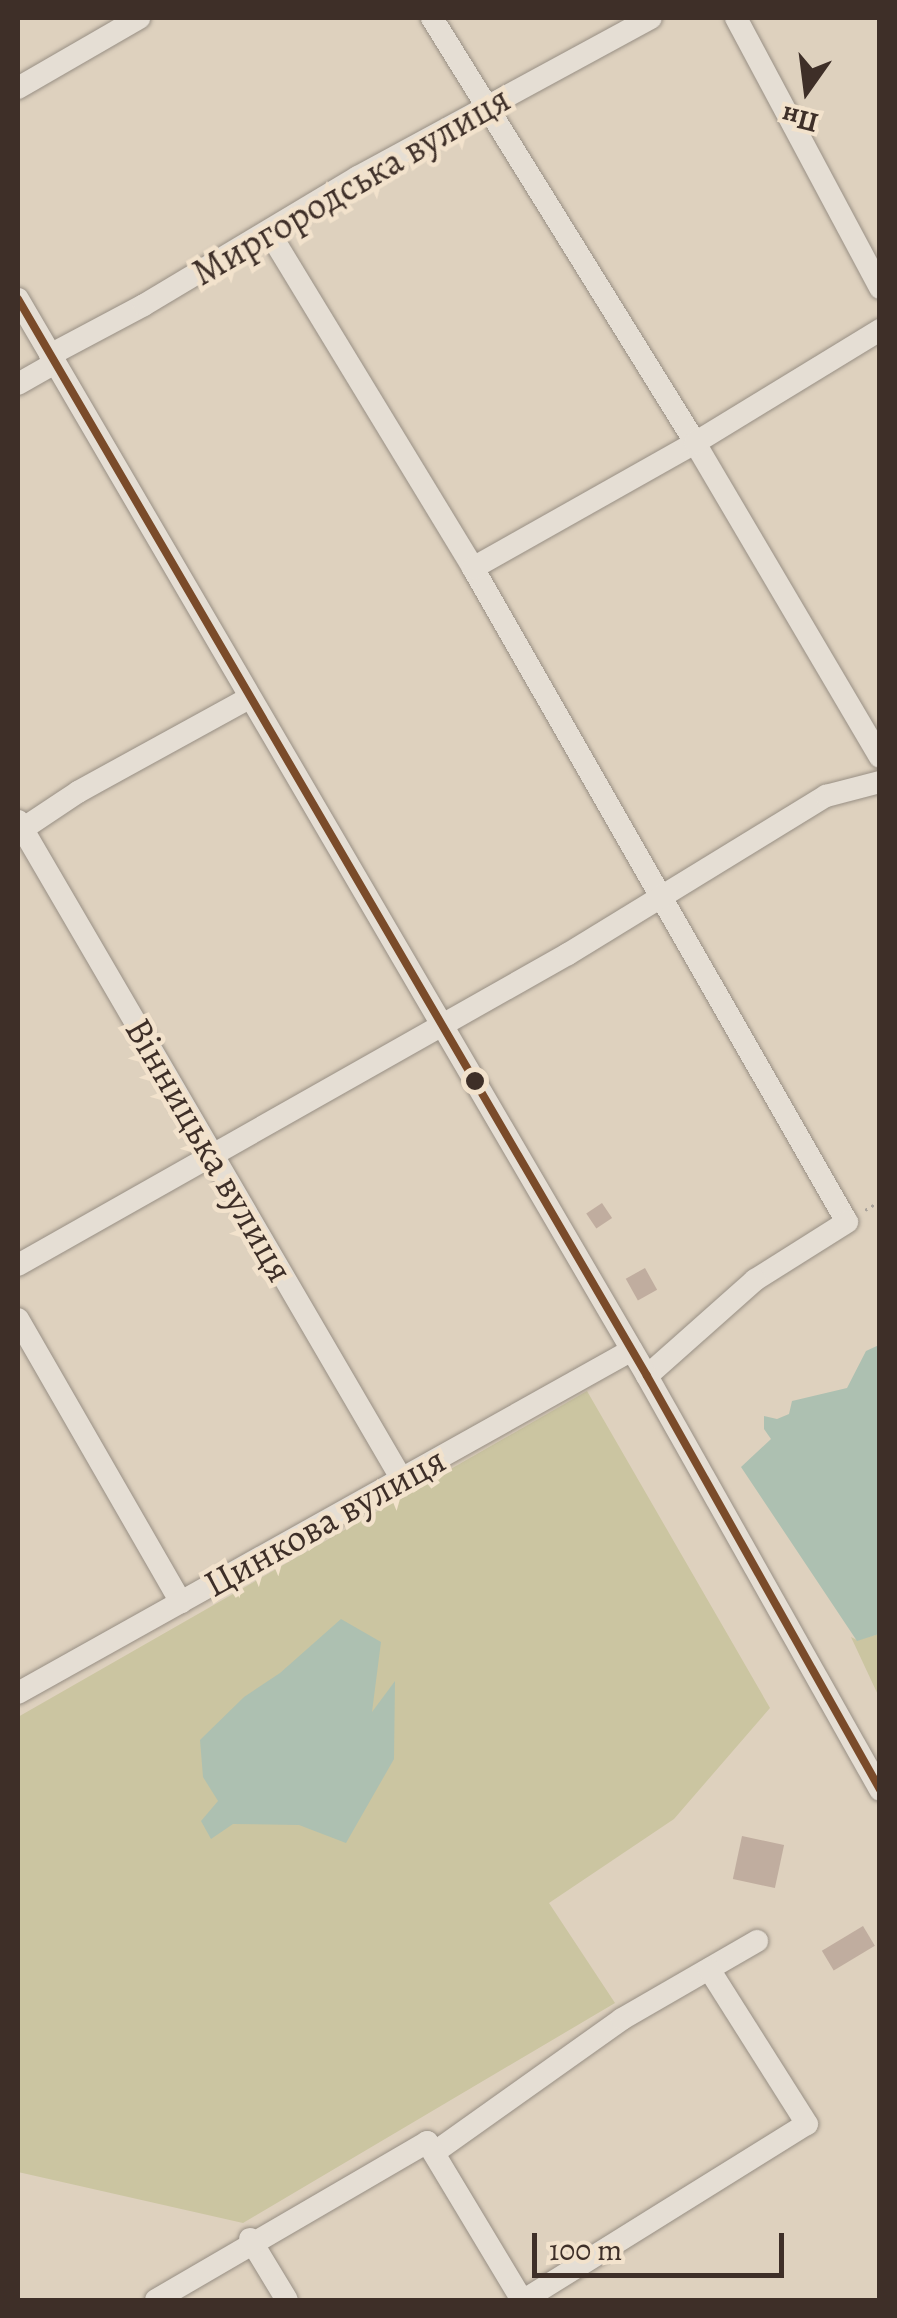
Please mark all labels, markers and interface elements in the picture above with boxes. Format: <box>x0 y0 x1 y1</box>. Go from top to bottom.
north arrow <box>757 40 857 140</box>
street label: Миргородська вулиця <box>184 76 518 296</box>
text: Пн <box>777 96 822 142</box>
street label: Вінницька вулиця <box>115 1010 303 1290</box>
unlabelled marker <box>465 1071 485 1091</box>
street label: Цинкова вулиця <box>196 1437 454 1607</box>
scale bar <box>537 2213 790 2275</box>
text: 100 m <box>549 2230 622 2270</box>

